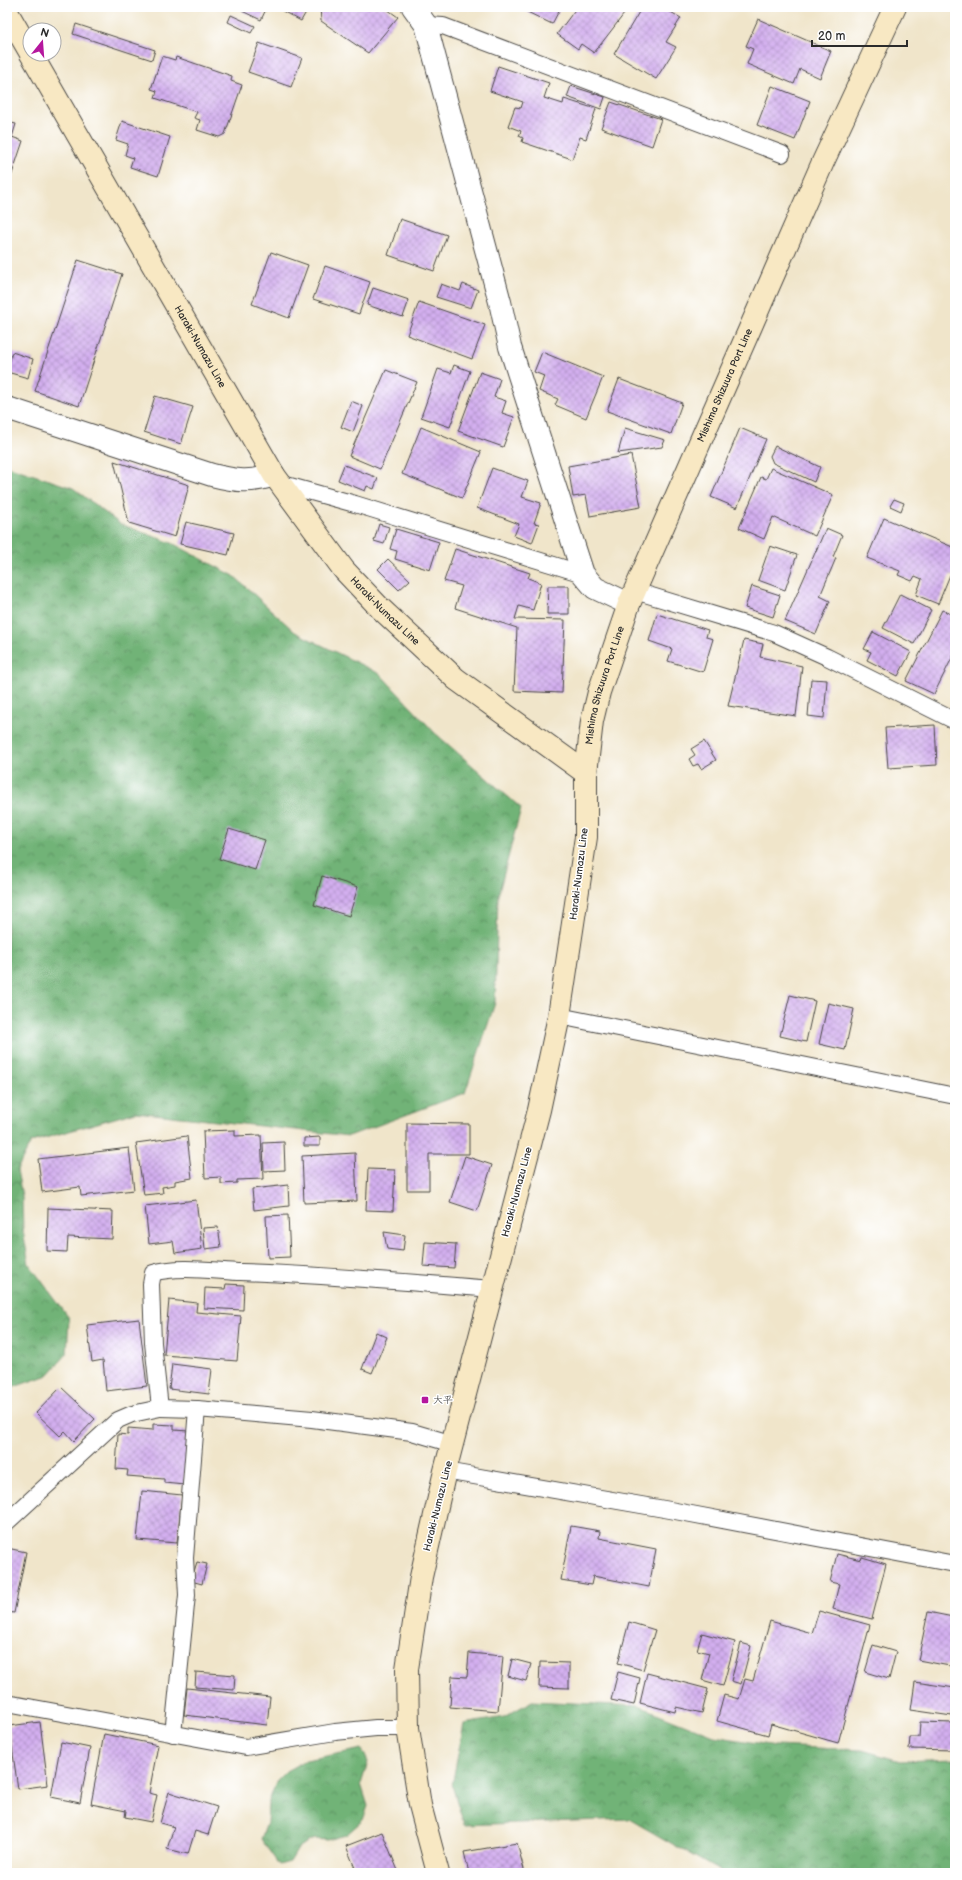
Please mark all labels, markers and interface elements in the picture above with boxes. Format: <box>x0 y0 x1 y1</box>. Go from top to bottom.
north arrow <box>22 22 62 62</box>
scale bar <box>812 22 907 48</box>
text: N <box>39 25 51 40</box>
text: 20 m <box>818 29 845 44</box>
street label: Haraki-Numazu Line <box>172 304 228 390</box>
street label: Mishima Shizuura Port Line <box>695 327 755 444</box>
street label: Haraki-Numazu Line <box>348 574 422 648</box>
street label: Mishima Shizuura Port Line <box>583 625 627 745</box>
street label: Haraki-Numazu Line <box>567 827 591 921</box>
street label: Haraki-Numazu Line <box>499 1146 535 1238</box>
place label: 大平 <box>433 1394 453 1406</box>
marker: 大平 <box>420 1395 430 1405</box>
street label: Haraki-Numazu Line <box>421 1460 455 1552</box>

